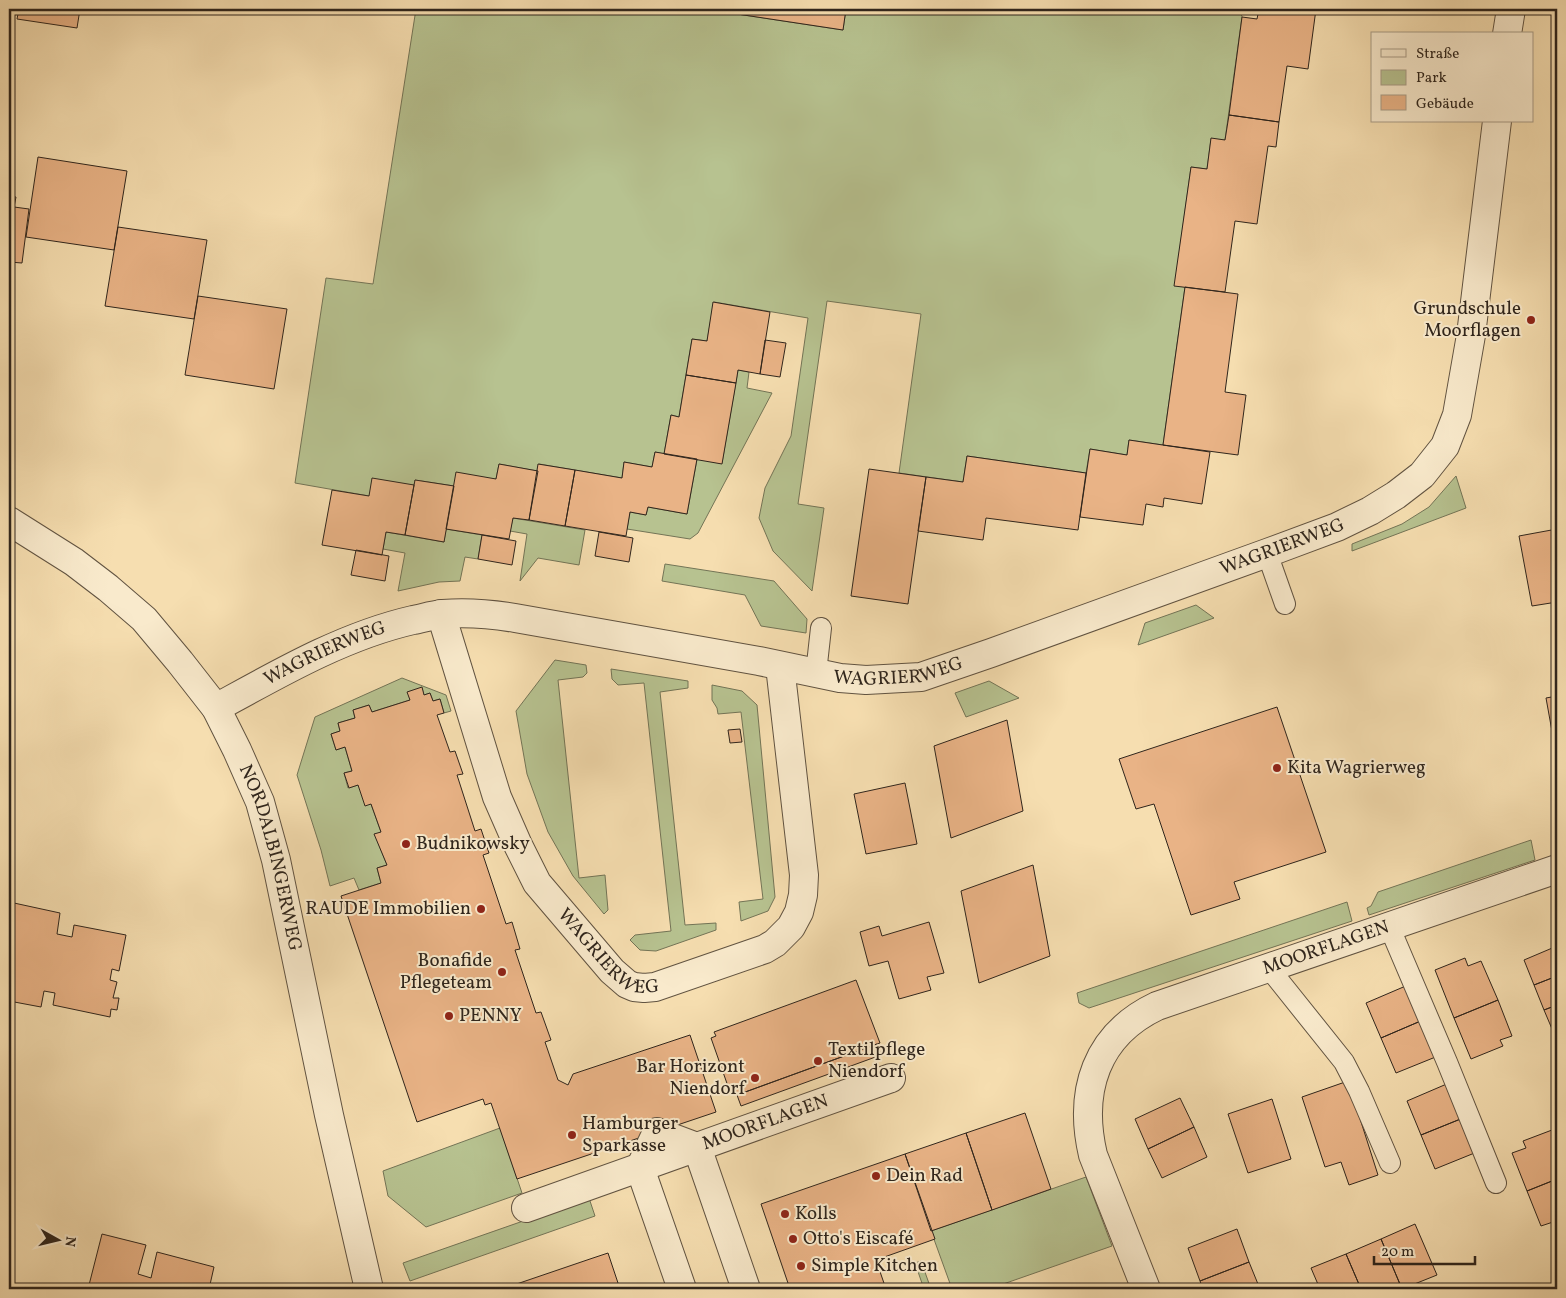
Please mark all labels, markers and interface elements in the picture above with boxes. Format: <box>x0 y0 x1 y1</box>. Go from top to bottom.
legend <box>1371 32 1534 122</box>
text: Straße <box>1416 44 1459 65</box>
text: Park <box>1416 68 1447 89</box>
text: Gebäude <box>1416 94 1474 115</box>
place label: Grundschule Moorflagen <box>1413 296 1521 344</box>
marker: Grundschule Moorflagen <box>1525 314 1537 326</box>
street label: WAGRIERWEG <box>1216 512 1349 582</box>
street label: WAGRIERWEG <box>259 615 389 692</box>
street label: WAGRIERWEG <box>832 651 966 693</box>
place label: Kita Wagrierweg <box>1287 755 1426 781</box>
street label: NORDALBINGERWEG <box>232 760 308 953</box>
marker: Kita Wagrierweg <box>1271 762 1283 774</box>
place label: Budnikowsky <box>416 831 530 857</box>
marker: Budnikowsky <box>400 838 412 850</box>
place label: RAUDE Immobilien <box>305 896 471 922</box>
marker: RAUDE Immobilien <box>475 903 487 915</box>
street label: WAGRIERWEG <box>551 903 660 1001</box>
street label: MOORFLAGEN <box>1259 914 1393 982</box>
place label: Bonafide Pflegeteam <box>400 948 492 996</box>
marker: Bonafide Pflegeteam <box>496 966 508 978</box>
place label: PENNY <box>459 1003 522 1029</box>
marker: PENNY <box>443 1010 455 1022</box>
place label: Textilpflege Niendorf <box>828 1037 925 1085</box>
place label: Bar Horizont Niendorf <box>636 1054 746 1102</box>
marker: Textilpflege Niendorf <box>812 1055 824 1067</box>
marker: Bar Horizont Niendorf <box>749 1072 761 1084</box>
street label: MOORFLAGEN <box>699 1088 832 1157</box>
place label: Hamburger Sparkasse <box>582 1111 678 1159</box>
marker: Hamburger Sparkasse <box>566 1129 578 1141</box>
place label: Dein Rad <box>886 1163 963 1189</box>
marker: Dein Rad <box>870 1170 882 1182</box>
place label: Kolls <box>795 1201 837 1227</box>
marker: Kolls <box>779 1208 791 1220</box>
north arrow <box>32 1216 82 1266</box>
place label: Otto's Eiscafé <box>803 1226 913 1252</box>
marker: Otto's Eiscafé <box>787 1233 799 1245</box>
scale bar <box>1374 1233 1475 1265</box>
text: N <box>59 1235 80 1248</box>
text: 20 m <box>1381 1242 1414 1263</box>
place label: Simple Kitchen <box>811 1253 938 1279</box>
marker: Simple Kitchen <box>795 1260 807 1272</box>

